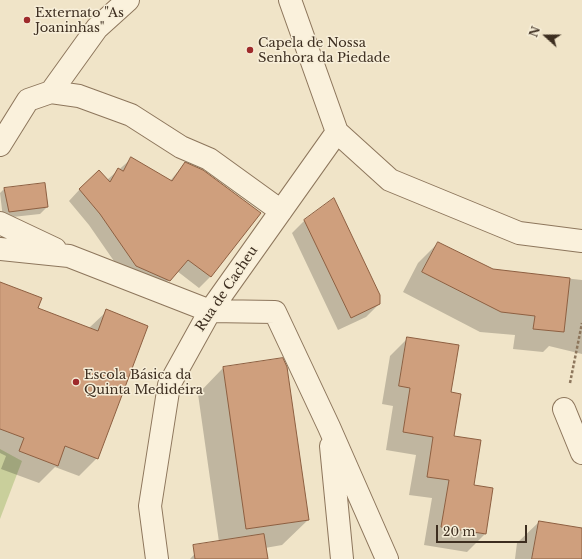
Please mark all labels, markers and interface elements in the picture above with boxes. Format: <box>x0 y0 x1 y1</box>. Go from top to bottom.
place label: Externato "As Joaninhas" <box>35 5 124 36</box>
marker: Externato "As Joaninhas" <box>22 15 32 25</box>
north arrow <box>526 16 566 56</box>
text: N <box>526 24 543 39</box>
place label: Capela de Nossa Senhora da Piedade <box>258 35 390 66</box>
marker: Capela de Nossa Senhora da Piedade <box>245 45 255 55</box>
street label: Rua de Cacheu <box>193 243 261 335</box>
place label: Escola Básica da Quinta Medideira <box>84 367 203 398</box>
marker: Escola Básica da Quinta Medideira <box>71 377 81 387</box>
scale bar <box>438 517 529 543</box>
text: 20 m <box>443 524 475 539</box>

